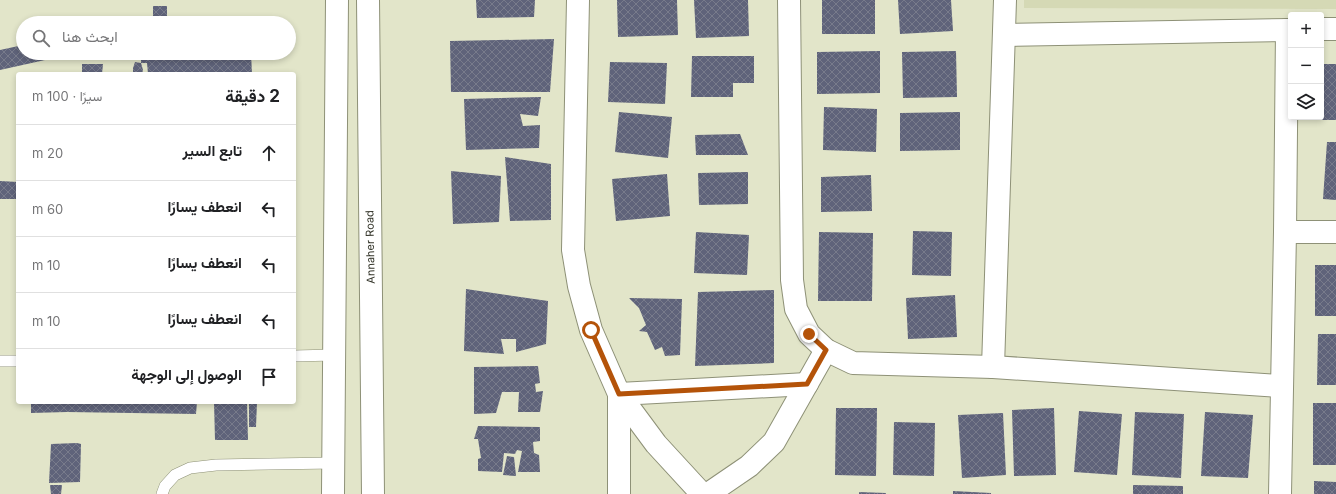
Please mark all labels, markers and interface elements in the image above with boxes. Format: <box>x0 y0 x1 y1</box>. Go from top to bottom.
map controls <box>1288 12 1324 120</box>
button: + <box>1288 12 1324 48</box>
search box <box>16 16 296 60</box>
icon: search <box>30 27 52 49</box>
text: ابحث هنا <box>62 27 118 46</box>
button: − <box>1288 48 1324 84</box>
button: layers <box>1288 84 1324 120</box>
text: 2 دقيقة <box>225 86 280 106</box>
text: سيرًا · 100 m <box>32 88 102 104</box>
text: تابع السير <box>183 141 242 160</box>
icon: ahead <box>258 142 280 164</box>
text: 20 m <box>32 145 63 161</box>
text: انعطف يسارًا <box>167 197 242 216</box>
icon: left <box>258 198 280 220</box>
text: 60 m <box>32 201 63 217</box>
street label: Annaher Road <box>362 210 378 284</box>
text: انعطف يسارًا <box>167 253 242 272</box>
icon: left <box>258 254 280 276</box>
text: 10 m <box>32 257 61 273</box>
text: انعطف يسارًا <box>167 309 242 328</box>
icon: left <box>258 310 280 332</box>
text: 10 m <box>32 313 61 329</box>
route start <box>582 321 600 339</box>
route end <box>800 325 818 343</box>
text: الوصول إلى الوجهة <box>131 365 242 384</box>
icon: arrive <box>258 366 280 388</box>

